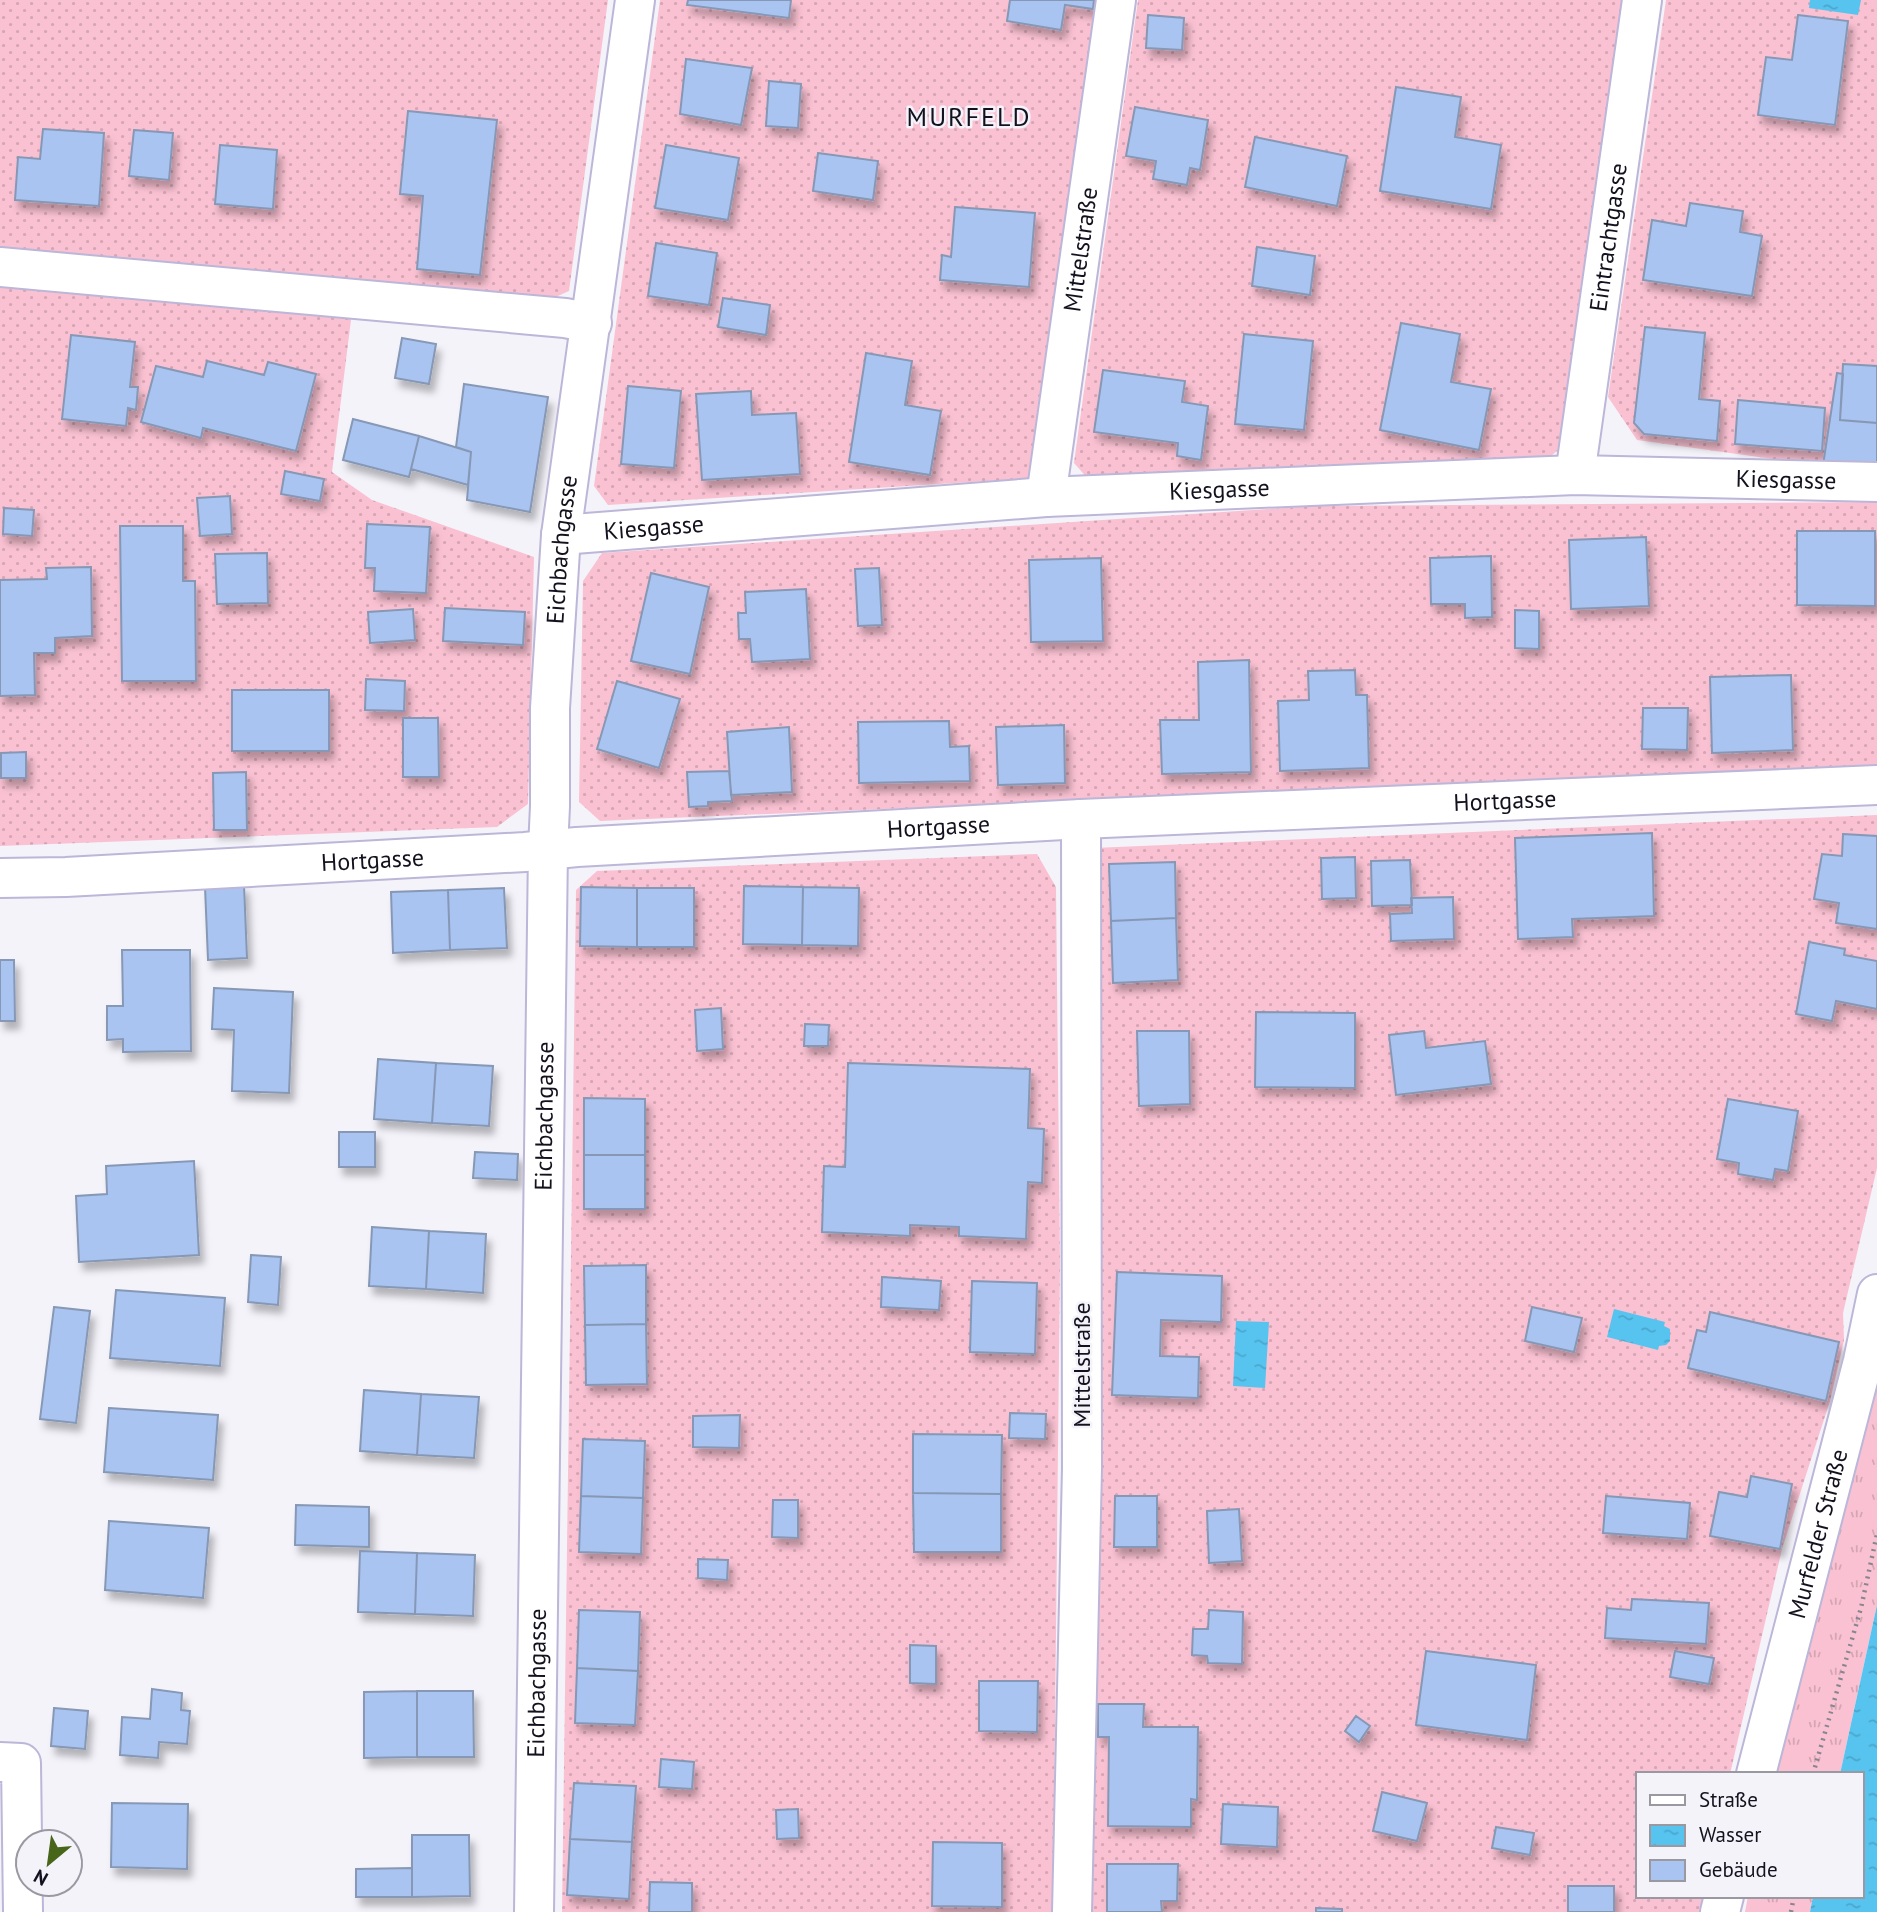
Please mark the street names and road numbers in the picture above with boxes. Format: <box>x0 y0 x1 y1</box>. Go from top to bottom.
street label: Eintrachtgasse <box>1582 161 1634 314</box>
street label: Mittelstraße <box>1056 185 1104 314</box>
street label: Kiesgasse <box>1735 463 1837 496</box>
street label: Kiesgasse <box>1168 472 1270 507</box>
street label: Eichbachgasse <box>539 473 584 625</box>
street label: Kiesgasse <box>602 508 705 547</box>
street label: Hortgasse <box>1453 783 1557 818</box>
street label: Hortgasse <box>886 808 991 845</box>
street label: Hortgasse <box>320 842 425 878</box>
street label: Eichbachgasse <box>528 1041 560 1191</box>
street label: Mittelstraße <box>1066 1302 1097 1428</box>
street label: Murfelder Straße <box>1781 1446 1855 1622</box>
street label: Eichbachgasse <box>520 1608 553 1758</box>

